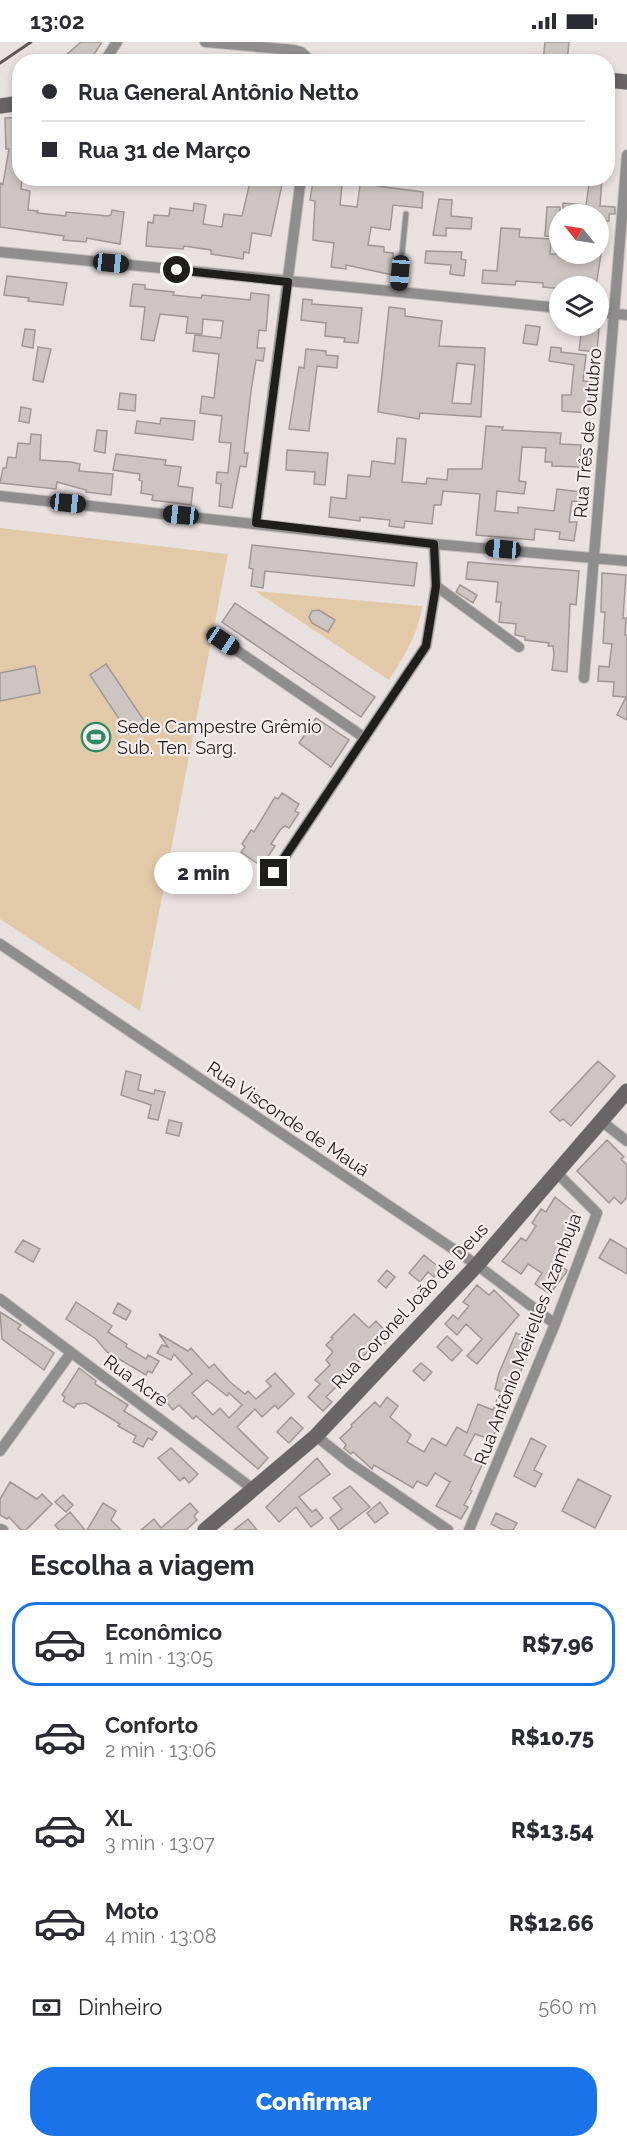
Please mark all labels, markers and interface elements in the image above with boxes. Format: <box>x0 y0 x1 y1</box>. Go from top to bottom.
text: 13:02 <box>30 8 85 34</box>
text: Rua General Antônio Netto <box>78 79 358 105</box>
text: Rua 31 de Março <box>78 137 251 163</box>
north arrow <box>549 204 609 264</box>
map controls <box>549 204 609 336</box>
car <box>92 252 130 274</box>
car <box>389 254 411 292</box>
route start <box>163 256 190 283</box>
button: layers <box>549 276 609 336</box>
street label: Rua Três de Outubro <box>570 347 605 519</box>
car <box>49 492 87 514</box>
car <box>162 504 200 526</box>
car <box>484 538 522 560</box>
car <box>203 623 243 659</box>
place label: Sede Campestre Grêmio Sub. Ten. Sarg. <box>117 716 322 758</box>
sports icon: Sede Campestre Grêmio Sub. Ten. Sarg. <box>80 721 112 753</box>
callout: 2 min <box>154 852 253 894</box>
route end <box>260 859 287 886</box>
text: 2 min <box>177 861 230 885</box>
street label: Rua Visconde de Mauá <box>203 1057 373 1181</box>
street label: Rua Antônio Meirelles Azambuja <box>470 1210 585 1468</box>
street label: Rua Coronel João de Deus <box>327 1218 492 1393</box>
street label: Rua Acre <box>100 1350 173 1411</box>
text: Escolha a viagem <box>30 1550 255 1581</box>
icon: car <box>33 1617 87 1671</box>
text: Econômico <box>105 1619 222 1645</box>
text: R$7.96 <box>522 1631 594 1657</box>
text: 1 min · 13:05 <box>105 1645 213 1669</box>
icon: car <box>33 1710 87 1764</box>
text: Conforto <box>105 1712 198 1738</box>
text: R$10.75 <box>511 1724 594 1750</box>
text: 2 min · 13:06 <box>105 1738 216 1762</box>
icon: car <box>33 1803 87 1857</box>
text: XL <box>105 1805 132 1831</box>
text: R$13.54 <box>511 1817 594 1843</box>
text: 3 min · 13:07 <box>105 1831 215 1855</box>
icon: car <box>33 1896 87 1950</box>
text: Moto <box>105 1898 159 1924</box>
text: R$12.66 <box>509 1910 594 1936</box>
text: 4 min · 13:08 <box>105 1924 217 1948</box>
icon: cash <box>30 1991 63 2024</box>
text: Dinheiro <box>78 1994 162 2020</box>
text: 560 m <box>538 1995 597 2019</box>
button: Confirmar <box>30 2067 597 2136</box>

